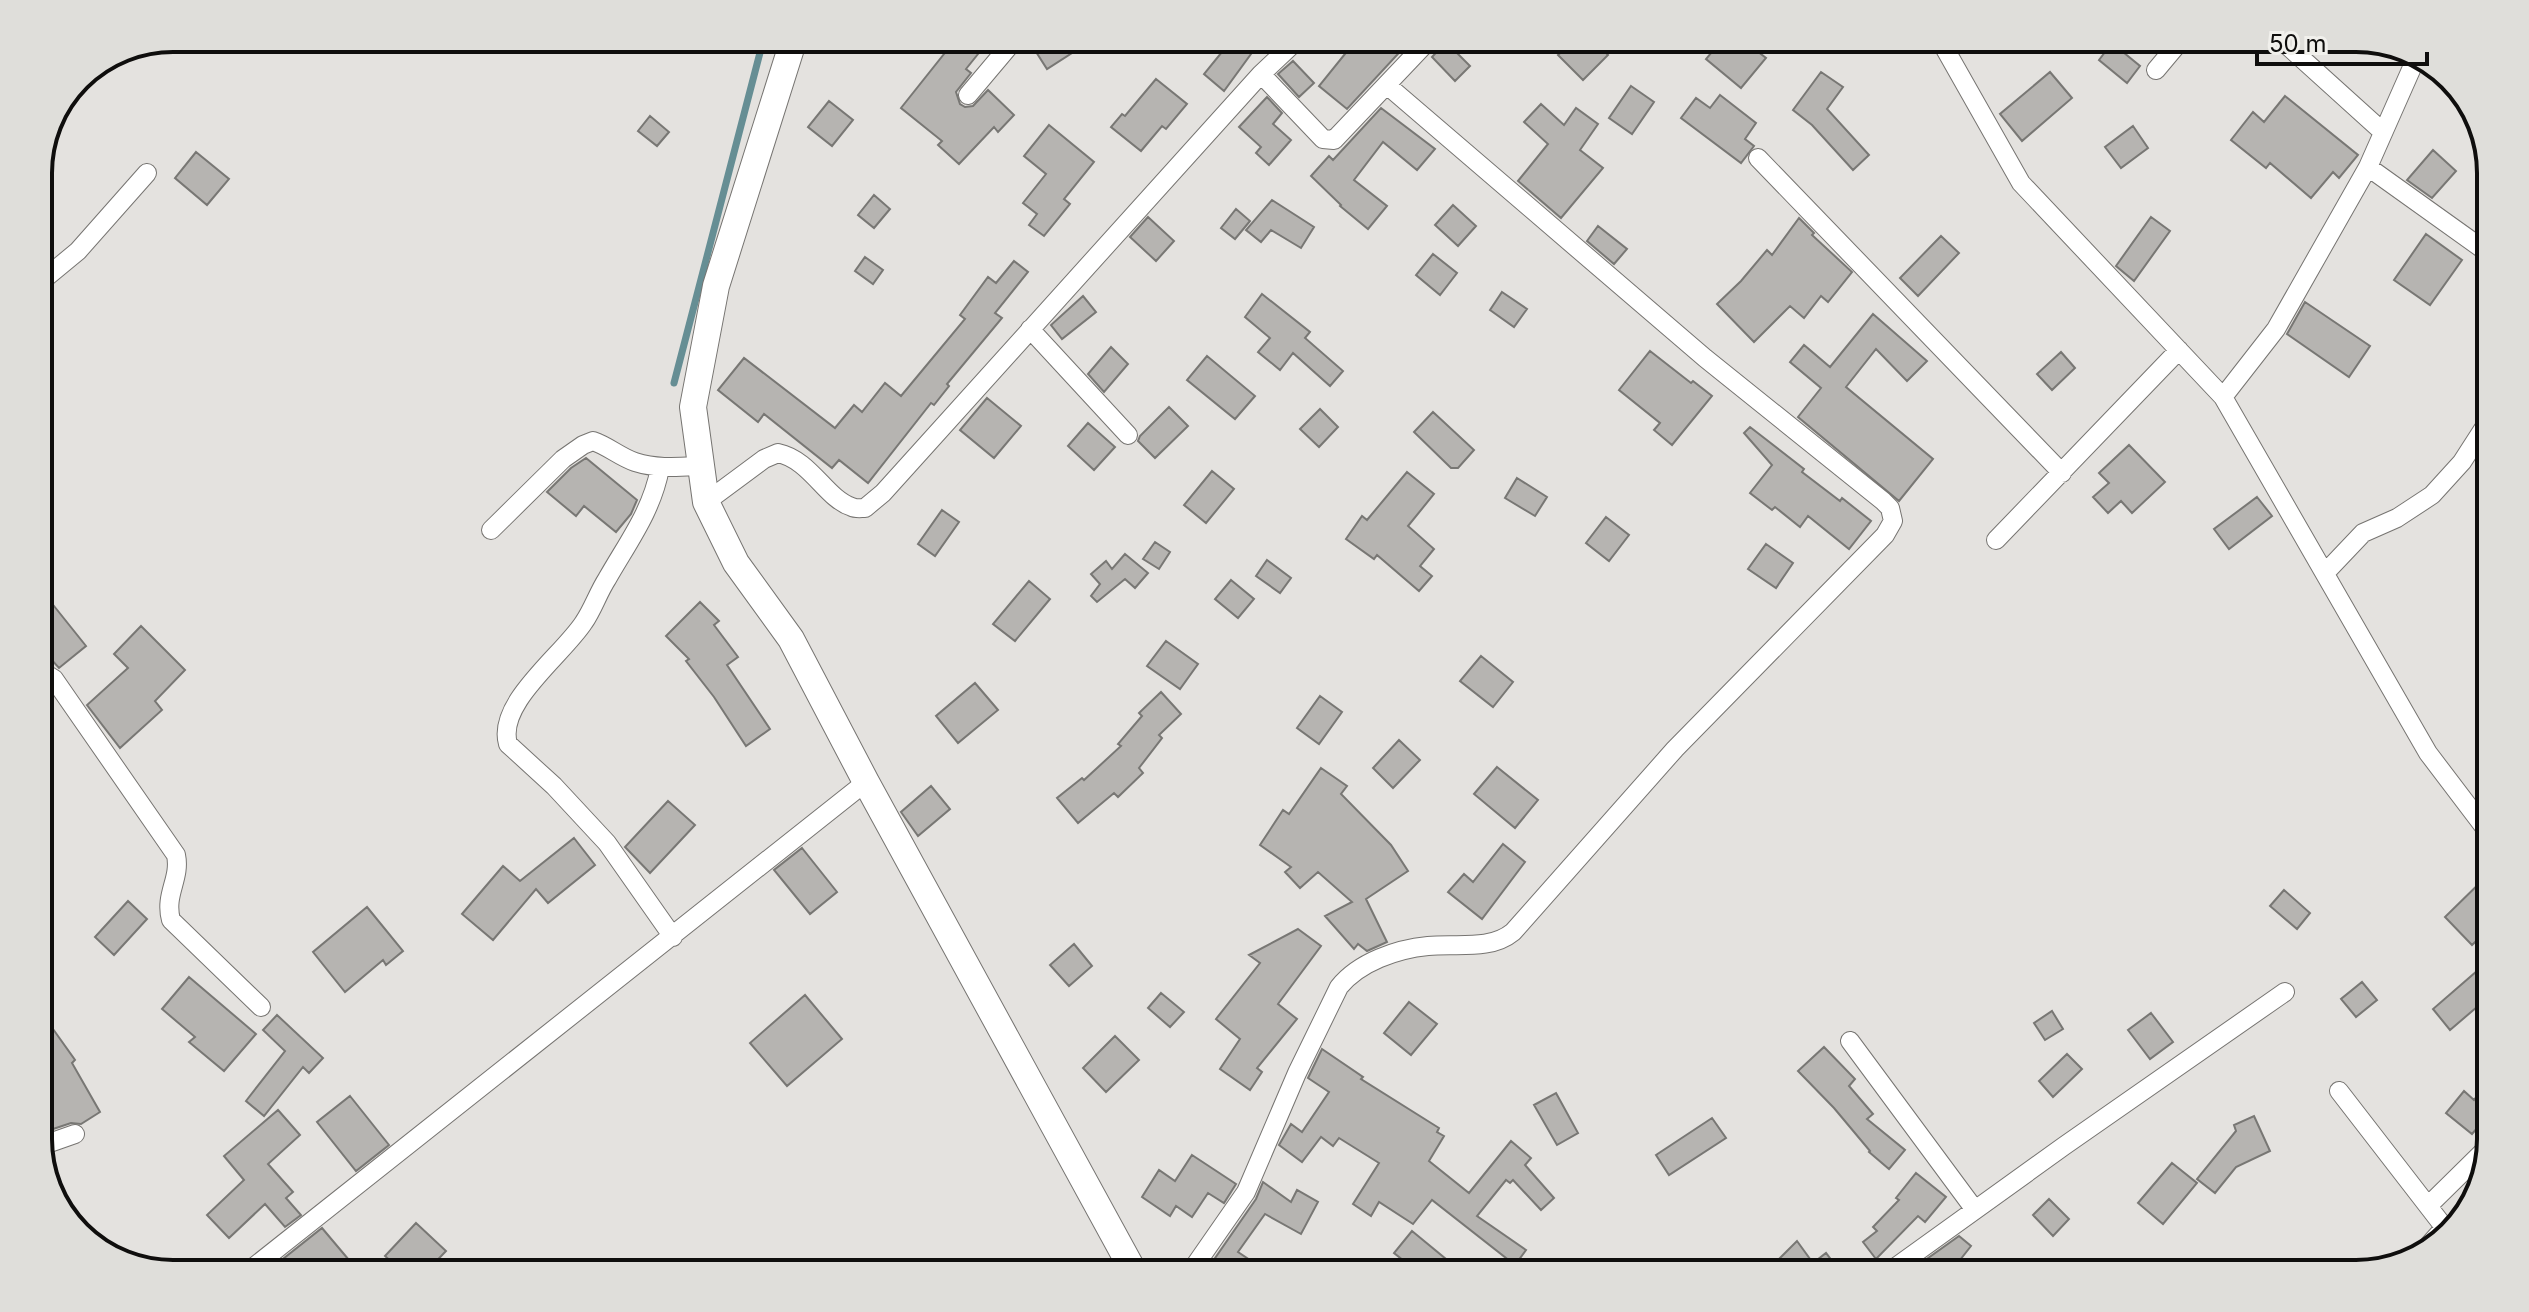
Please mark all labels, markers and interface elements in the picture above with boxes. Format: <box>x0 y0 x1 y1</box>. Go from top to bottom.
scale bar <box>2257 16 2427 66</box>
text: 50 m <box>2269 29 2327 58</box>

